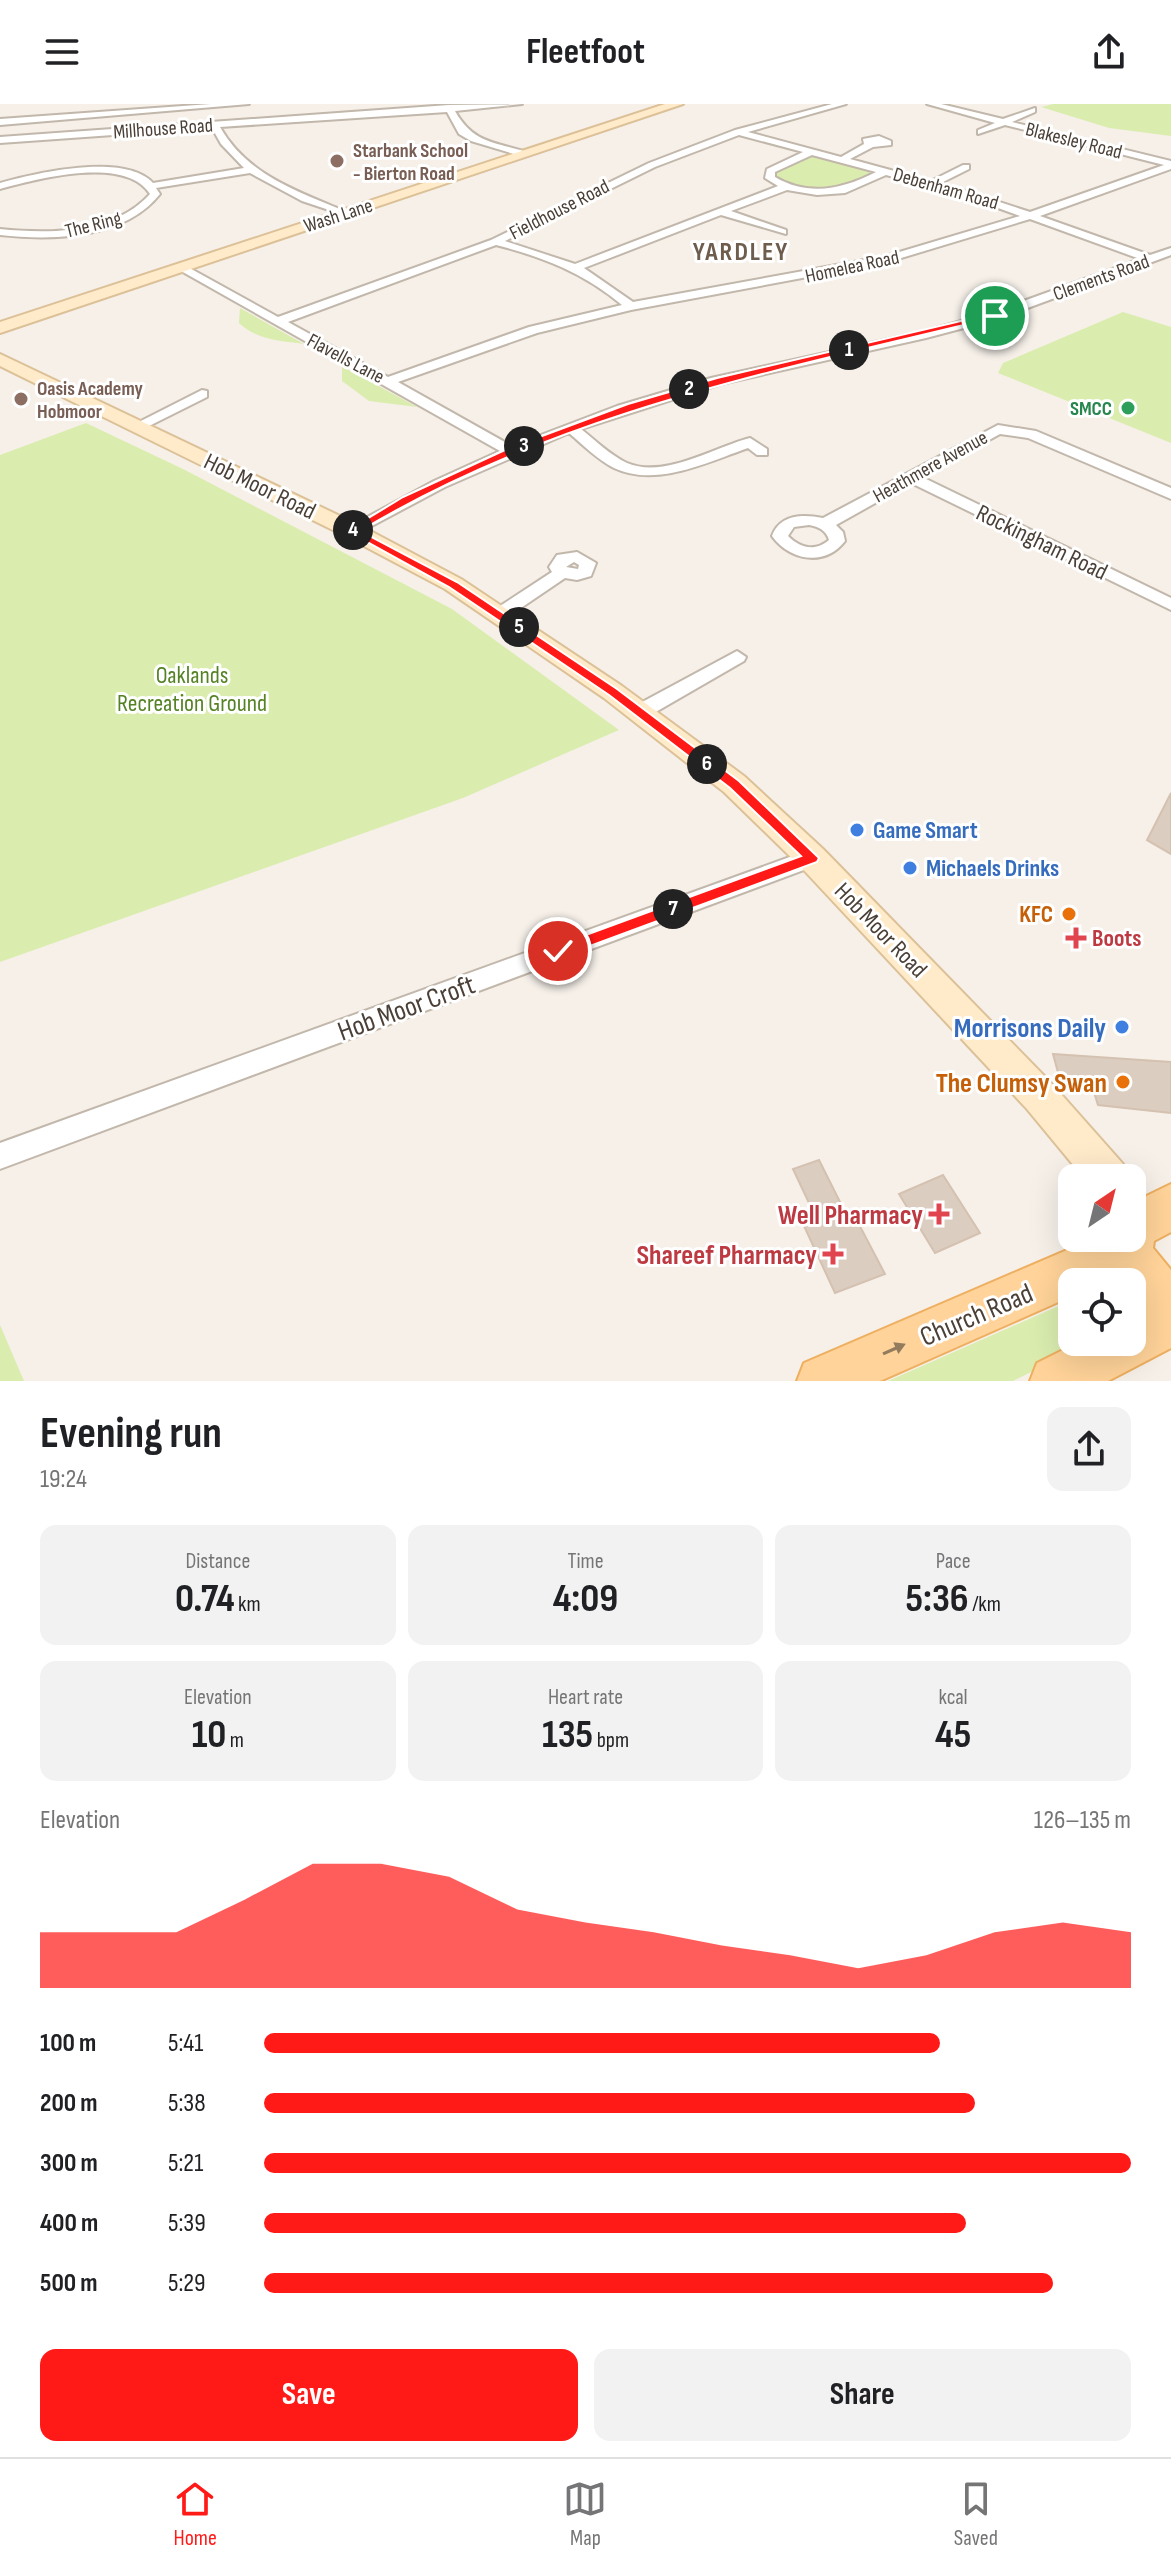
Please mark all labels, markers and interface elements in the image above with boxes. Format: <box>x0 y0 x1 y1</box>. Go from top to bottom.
icon: menu <box>40 30 84 74</box>
icon: share <box>1087 30 1131 74</box>
text: Fleetfoot <box>526 31 645 74</box>
street label: Millhouse Road <box>112 114 214 144</box>
street label: Blakesley Road <box>1023 117 1125 165</box>
place label: Starbank School - Bierton Road <box>353 139 468 186</box>
marker: Starbank School - Bierton Road <box>328 152 346 170</box>
street label: Debenham Road <box>890 162 1001 215</box>
street label: Fieldhouse Road <box>506 175 613 245</box>
street label: Wash Lane <box>301 194 376 238</box>
street label: The Ring <box>63 206 124 244</box>
district label: YARDLEY <box>693 237 789 268</box>
street label: Homelea Road <box>803 245 901 289</box>
street label: Clements Road <box>1050 249 1153 306</box>
pin <box>961 282 1029 350</box>
icon: arrive <box>973 294 1017 338</box>
street label: Flavells Lane <box>303 329 388 389</box>
pin: 1 <box>829 330 869 370</box>
text: 1 <box>845 336 853 363</box>
pin: 2 <box>669 369 709 409</box>
text: 2 <box>684 375 694 402</box>
place label: Oasis Academy Hobmoor <box>37 377 144 424</box>
marker: Oasis Academy Hobmoor <box>12 390 30 408</box>
place label: SMCC <box>1070 397 1112 421</box>
marker: SMCC <box>1119 399 1137 417</box>
pin: 3 <box>504 426 544 466</box>
street label: Heathmere Avenue <box>869 426 992 508</box>
text: 3 <box>519 432 529 459</box>
street label: Hob Moor Road <box>199 447 320 526</box>
street label: Rockingham Road <box>971 498 1112 587</box>
pin: 4 <box>333 510 373 550</box>
text: 4 <box>348 516 358 543</box>
pin: 5 <box>499 607 539 647</box>
text: 5 <box>514 613 524 640</box>
park label: Oaklands Recreation Ground <box>117 661 267 718</box>
pin: 6 <box>687 744 727 784</box>
text: 6 <box>702 750 712 777</box>
place label: Game Smart <box>873 816 978 845</box>
marker: Game Smart <box>848 821 866 839</box>
place label: Michaels Drinks <box>926 854 1059 883</box>
marker: Michaels Drinks <box>901 859 919 877</box>
street label: Hob Moor Road <box>828 877 933 984</box>
pin: 7 <box>653 889 693 929</box>
text: 7 <box>668 895 678 922</box>
place label: KFC <box>1019 900 1053 929</box>
marker: KFC <box>1060 905 1078 923</box>
pin <box>524 917 592 985</box>
place label: Boots <box>1092 924 1142 953</box>
icon: check <box>536 929 580 973</box>
marker: Boots <box>1067 929 1085 947</box>
street label: Hob Moor Croft <box>333 968 480 1048</box>
place label: Morrisons Daily <box>954 1012 1106 1045</box>
marker: Morrisons Daily <box>1113 1018 1131 1036</box>
place label: The Clumsy Swan <box>936 1067 1107 1100</box>
marker: The Clumsy Swan <box>1114 1073 1132 1091</box>
north arrow <box>1058 1164 1146 1252</box>
map controls <box>1058 1164 1146 1356</box>
place label: Well Pharmacy <box>778 1199 923 1232</box>
marker: Well Pharmacy <box>930 1205 948 1223</box>
place label: Shareef Pharmacy <box>636 1239 817 1272</box>
marker: Shareef Pharmacy <box>824 1245 842 1263</box>
button: locate <box>1058 1268 1146 1356</box>
street label: Church Road <box>915 1277 1038 1354</box>
one-way arrow <box>882 1343 905 1356</box>
text: Evening run <box>40 1407 222 1460</box>
button: share <box>1047 1407 1131 1491</box>
text: 19:24 <box>40 1464 87 1495</box>
text: Distance <box>185 1548 250 1575</box>
text: Time <box>567 1548 603 1575</box>
text: Pace <box>936 1548 971 1575</box>
text: 0.74 <box>175 1575 235 1623</box>
text: 4:09 <box>553 1575 618 1623</box>
text: 5:36 <box>905 1575 969 1623</box>
text: km <box>235 1591 261 1618</box>
text: /km <box>969 1591 1001 1618</box>
text: Elevation <box>184 1684 252 1711</box>
text: Heart rate <box>548 1684 623 1711</box>
text: kcal <box>939 1684 968 1711</box>
text: 10 <box>192 1711 226 1759</box>
text: 135 <box>542 1711 593 1759</box>
text: 45 <box>935 1711 971 1759</box>
text: m <box>226 1727 244 1754</box>
text: bpm <box>593 1727 629 1754</box>
text: Elevation <box>40 1805 120 1836</box>
text: 126–135 m <box>1034 1805 1131 1836</box>
text: 100 m <box>40 2028 96 2059</box>
text: 5:41 <box>168 2028 203 2059</box>
text: 200 m <box>40 2088 97 2119</box>
text: 5:38 <box>168 2088 206 2119</box>
text: 300 m <box>40 2148 98 2179</box>
text: 5:21 <box>168 2148 203 2179</box>
text: 400 m <box>40 2208 98 2239</box>
text: 5:39 <box>168 2208 206 2239</box>
text: 500 m <box>40 2268 97 2299</box>
text: 5:29 <box>168 2268 206 2299</box>
button: Save <box>40 2349 578 2441</box>
button: Share <box>594 2349 1131 2441</box>
tab: Home <box>173 2477 217 2552</box>
tab: Map <box>563 2477 607 2552</box>
tab: Saved <box>954 2477 998 2552</box>

